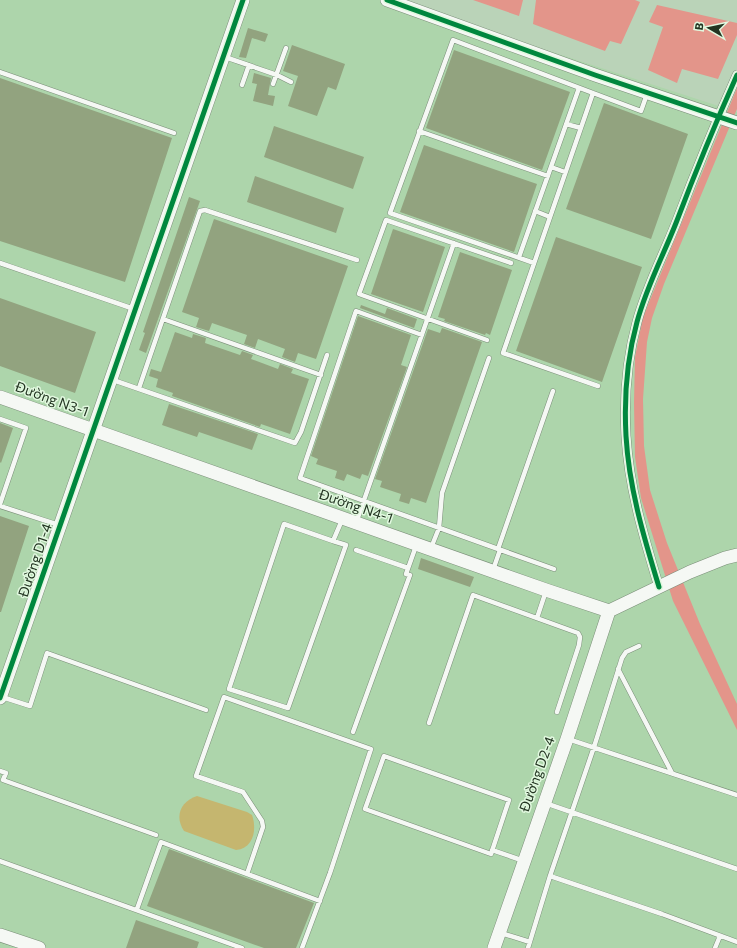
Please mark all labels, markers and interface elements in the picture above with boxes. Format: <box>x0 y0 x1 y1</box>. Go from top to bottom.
north arrow <box>689 8 729 48</box>
text: B <box>692 22 706 31</box>
street label: Đường N3-1 <box>12 377 91 420</box>
street label: Đường N4-1 <box>316 485 395 526</box>
street label: Đường D1-4 <box>14 520 55 600</box>
street label: Đường D2-4 <box>515 733 558 815</box>

